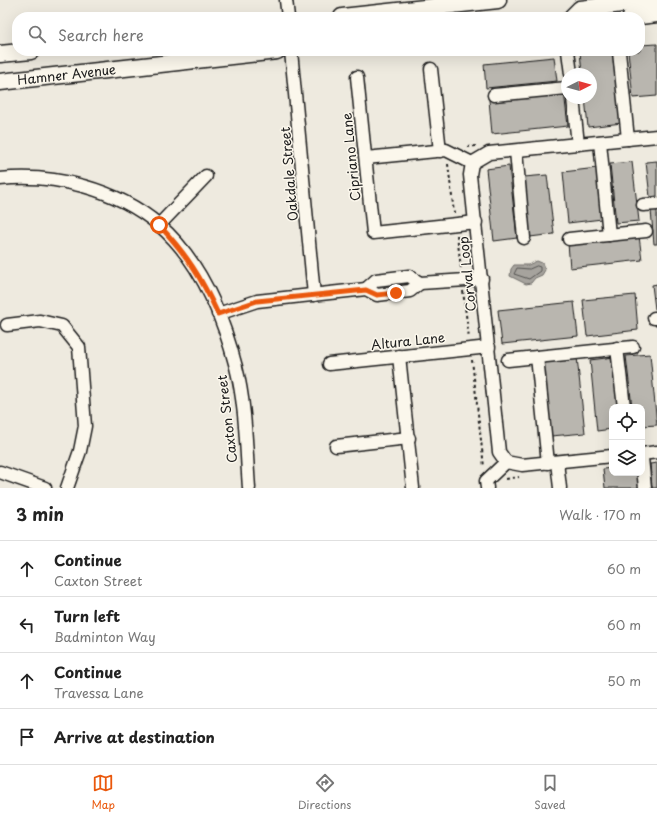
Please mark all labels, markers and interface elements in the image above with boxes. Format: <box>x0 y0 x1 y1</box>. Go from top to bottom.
search box <box>12 12 645 56</box>
icon: search <box>26 23 48 45</box>
text: Search here <box>58 23 144 46</box>
street label: Hamner Avenue <box>16 59 117 89</box>
north arrow <box>561 68 597 104</box>
street label: Cipriano Lane <box>336 112 365 202</box>
street label: Oakdale Street <box>275 126 302 222</box>
route start <box>150 216 168 234</box>
street label: Corval Loop <box>453 235 480 313</box>
route end <box>387 284 405 302</box>
street label: Altura Lane <box>370 327 446 354</box>
street label: Caxton Street <box>212 374 241 464</box>
map controls <box>609 404 645 476</box>
button: locate <box>609 404 645 440</box>
button: layers <box>609 440 645 476</box>
text: 3 min <box>16 501 64 527</box>
text: Walk · 170 m <box>559 505 641 524</box>
text: Continue <box>54 548 122 571</box>
icon: ahead <box>16 558 38 580</box>
text: 60 m <box>607 559 641 578</box>
text: Caxton Street <box>54 571 142 590</box>
text: Turn left <box>54 604 120 627</box>
icon: left <box>16 614 38 636</box>
text: 60 m <box>607 615 641 634</box>
text: Badminton Way <box>54 627 156 646</box>
text: Continue <box>54 660 122 683</box>
icon: ahead <box>16 670 38 692</box>
text: 50 m <box>607 671 641 690</box>
text: Travessa Lane <box>54 683 144 702</box>
text: Arrive at destination <box>54 725 215 748</box>
icon: arrive <box>16 726 38 748</box>
tab: Map <box>91 772 115 813</box>
tab: Directions <box>298 772 351 813</box>
tab: Saved <box>534 772 566 813</box>

